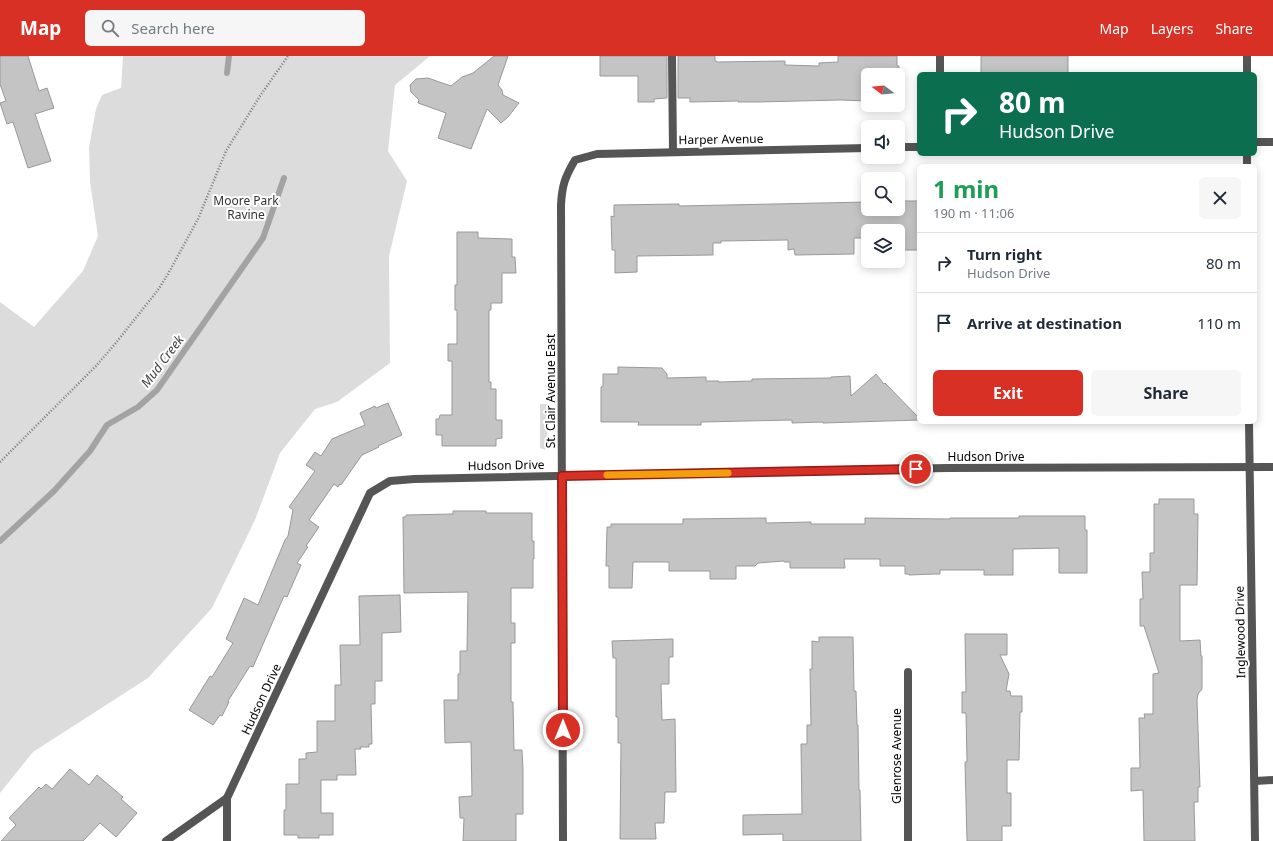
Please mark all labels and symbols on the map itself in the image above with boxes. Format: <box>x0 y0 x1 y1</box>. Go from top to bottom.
north arrow <box>861 68 905 112</box>
street label: Harper Avenue <box>678 130 764 148</box>
park label: Moore Park Ravine <box>213 192 279 223</box>
water label: Mud Creek <box>136 331 188 391</box>
street label: St. Clair Avenue East <box>542 333 559 448</box>
street label: Hudson Drive <box>948 448 1025 465</box>
pin <box>899 452 933 486</box>
street label: Hudson Drive <box>467 456 545 474</box>
street label: Inglewood Drive <box>1231 585 1249 678</box>
street label: Hudson Drive <box>237 660 285 737</box>
street label: Glenrose Avenue <box>888 708 905 804</box>
position arrow <box>542 709 584 751</box>

